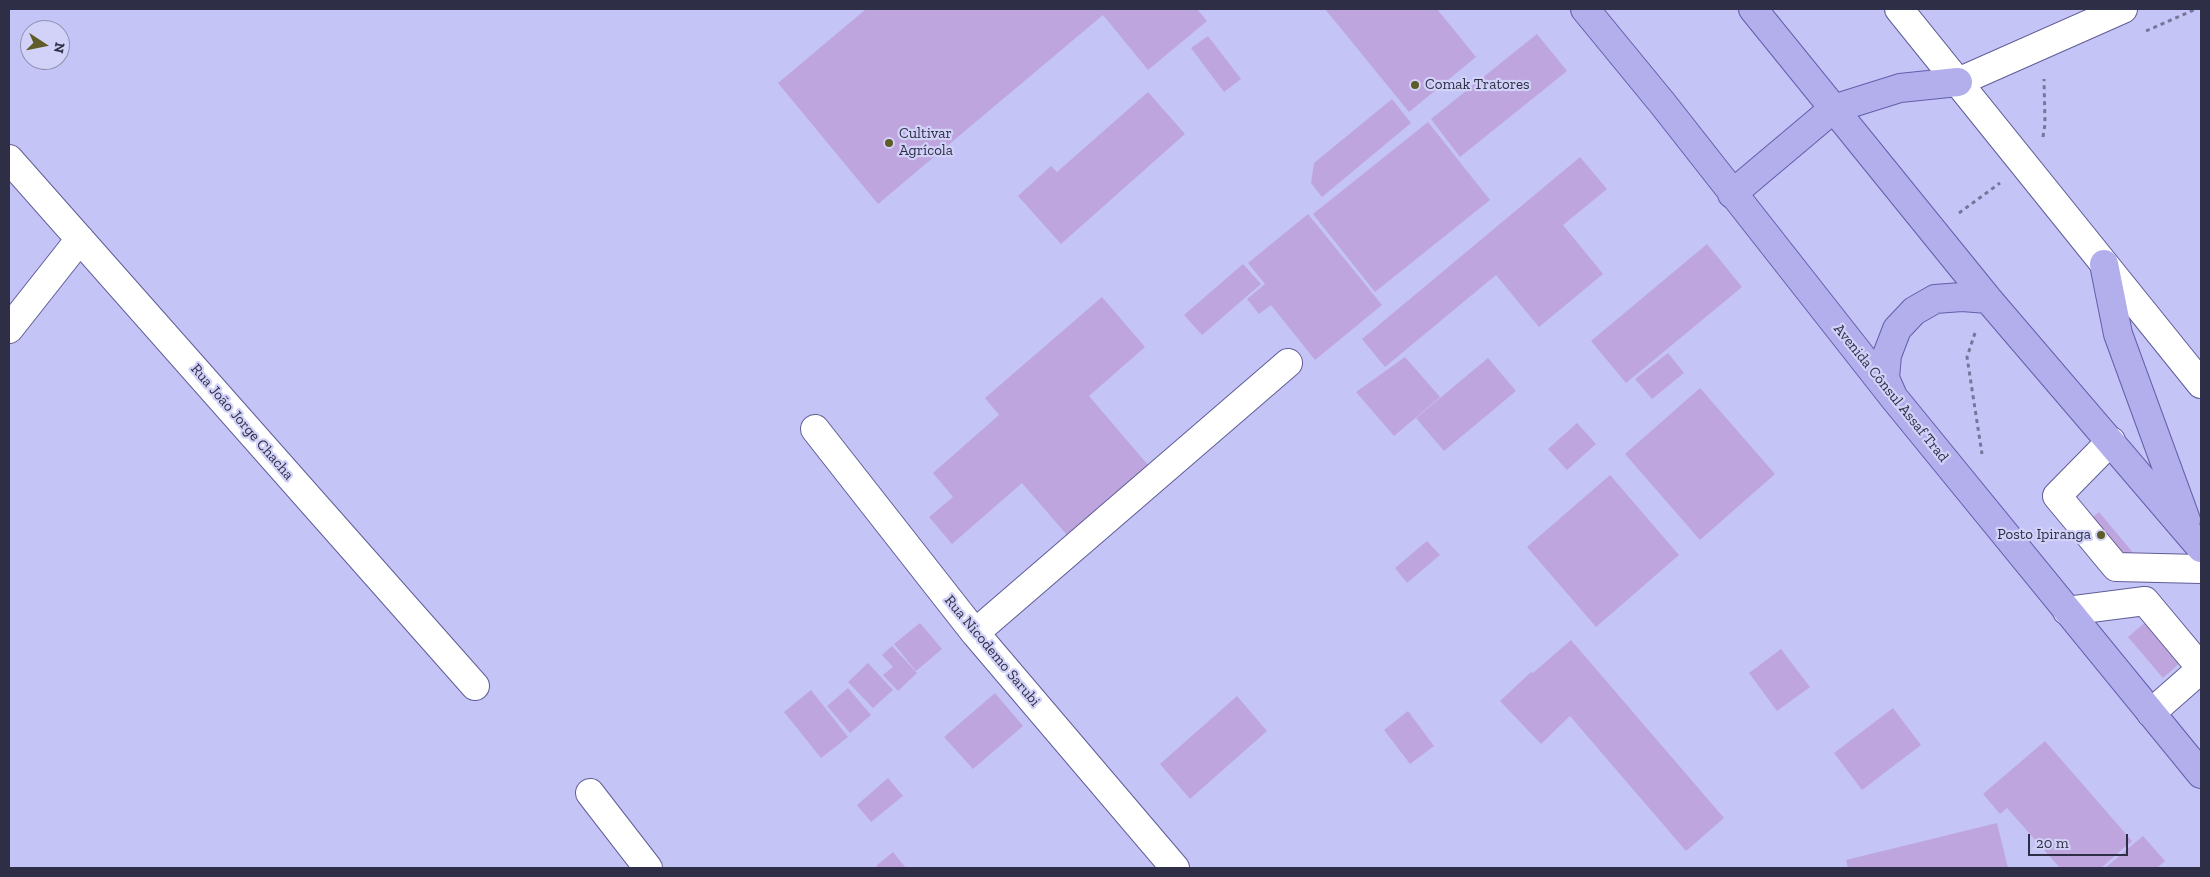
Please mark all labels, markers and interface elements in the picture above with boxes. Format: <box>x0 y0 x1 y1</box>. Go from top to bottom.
north arrow <box>20 20 70 70</box>
text: N <box>50 41 69 55</box>
place label: Comak Tratores <box>1425 76 1530 94</box>
marker: Comak Tratores <box>1409 79 1421 91</box>
place label: Cultivar Agrícola <box>899 125 953 160</box>
marker: Cultivar Agrícola <box>883 137 895 149</box>
street label: Avenida Cônsul Assaf Trad <box>1830 320 1952 466</box>
street label: Rua João Jorge Chacha <box>187 360 297 484</box>
place label: Posto Ipiranga <box>1997 526 2091 544</box>
marker: Posto Ipiranga <box>2095 529 2107 541</box>
street label: Rua Nicodemo Sarubi <box>940 592 1044 710</box>
scale bar <box>2030 824 2130 856</box>
text: 20 m <box>2036 834 2069 852</box>

